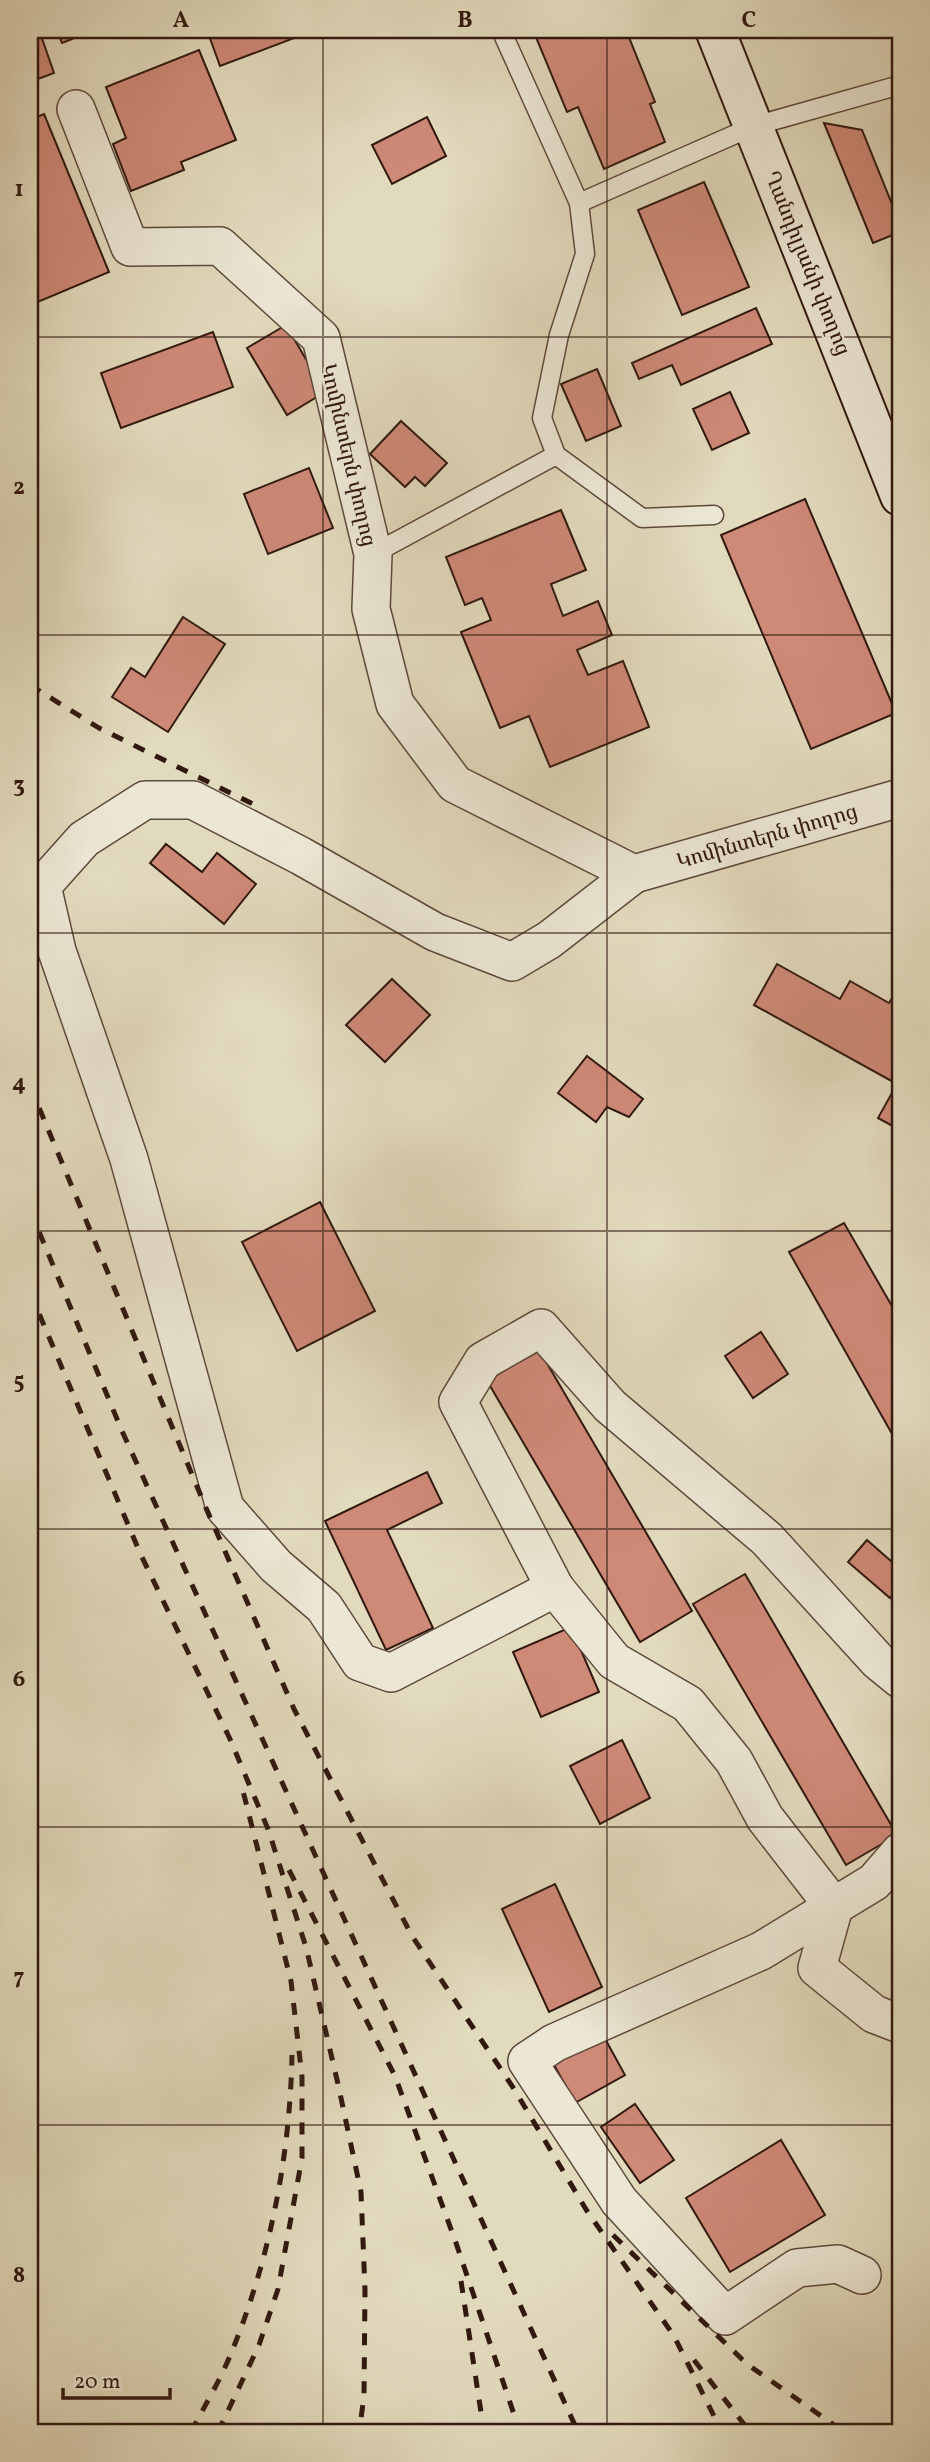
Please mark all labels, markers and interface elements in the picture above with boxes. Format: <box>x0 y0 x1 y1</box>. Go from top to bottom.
text: A <box>173 5 189 37</box>
text: B <box>457 5 473 37</box>
text: C <box>742 5 756 37</box>
street label: Ղանդիլյանի փողոց <box>756 167 857 360</box>
text: 1 <box>14 174 24 206</box>
street label: Կոմինտերն փողոց <box>312 361 383 550</box>
text: 2 <box>13 472 25 504</box>
text: 3 <box>13 770 25 802</box>
street label: Կոմինտերն փողոց <box>674 798 861 877</box>
text: 4 <box>12 1068 26 1100</box>
text: 5 <box>13 1366 25 1398</box>
text: 6 <box>13 1664 25 1696</box>
text: 7 <box>14 1962 25 1994</box>
text: 8 <box>13 2260 25 2292</box>
scale bar <box>63 2357 170 2401</box>
text: 20 m <box>74 2368 120 2397</box>

